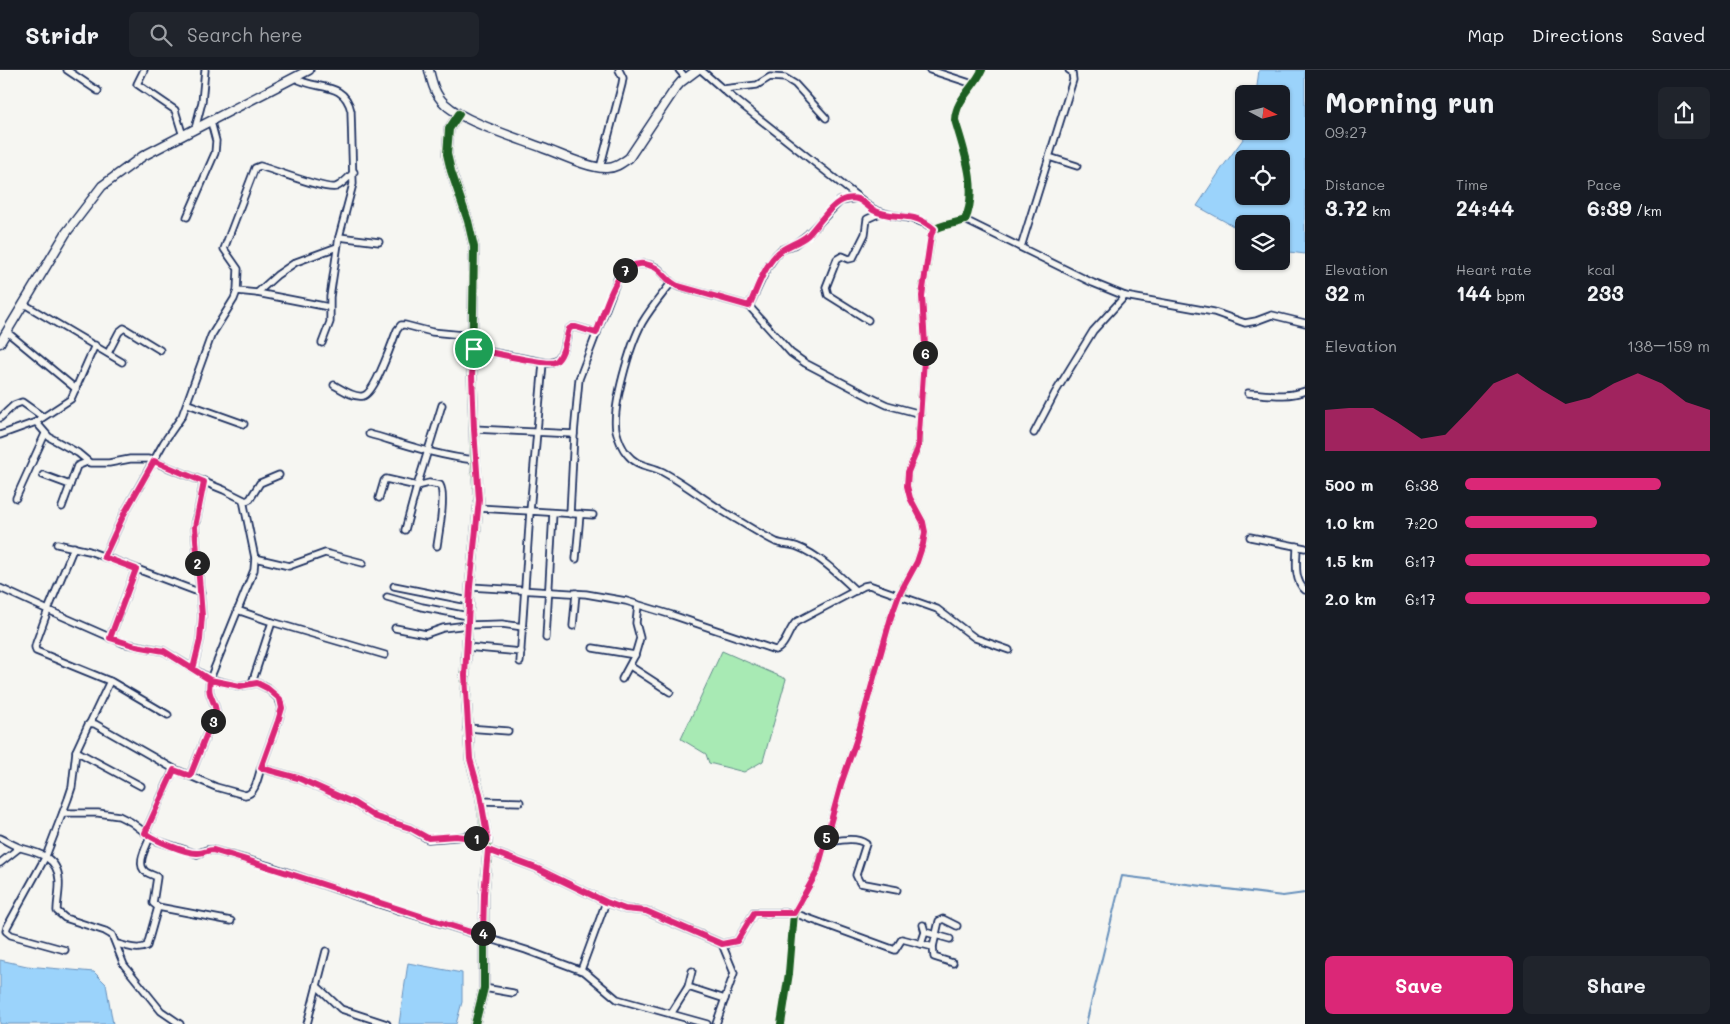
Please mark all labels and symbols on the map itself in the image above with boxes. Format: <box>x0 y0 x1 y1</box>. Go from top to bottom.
north arrow <box>1235 85 1290 140</box>
pin: 7 <box>612 258 638 282</box>
pin <box>453 328 495 370</box>
pin: 6 <box>912 340 938 366</box>
pin: 2 <box>184 550 210 576</box>
pin: 3 <box>200 708 226 734</box>
pin: 5 <box>814 824 838 850</box>
pin: 1 <box>464 826 488 850</box>
pin: 4 <box>470 920 496 946</box>

